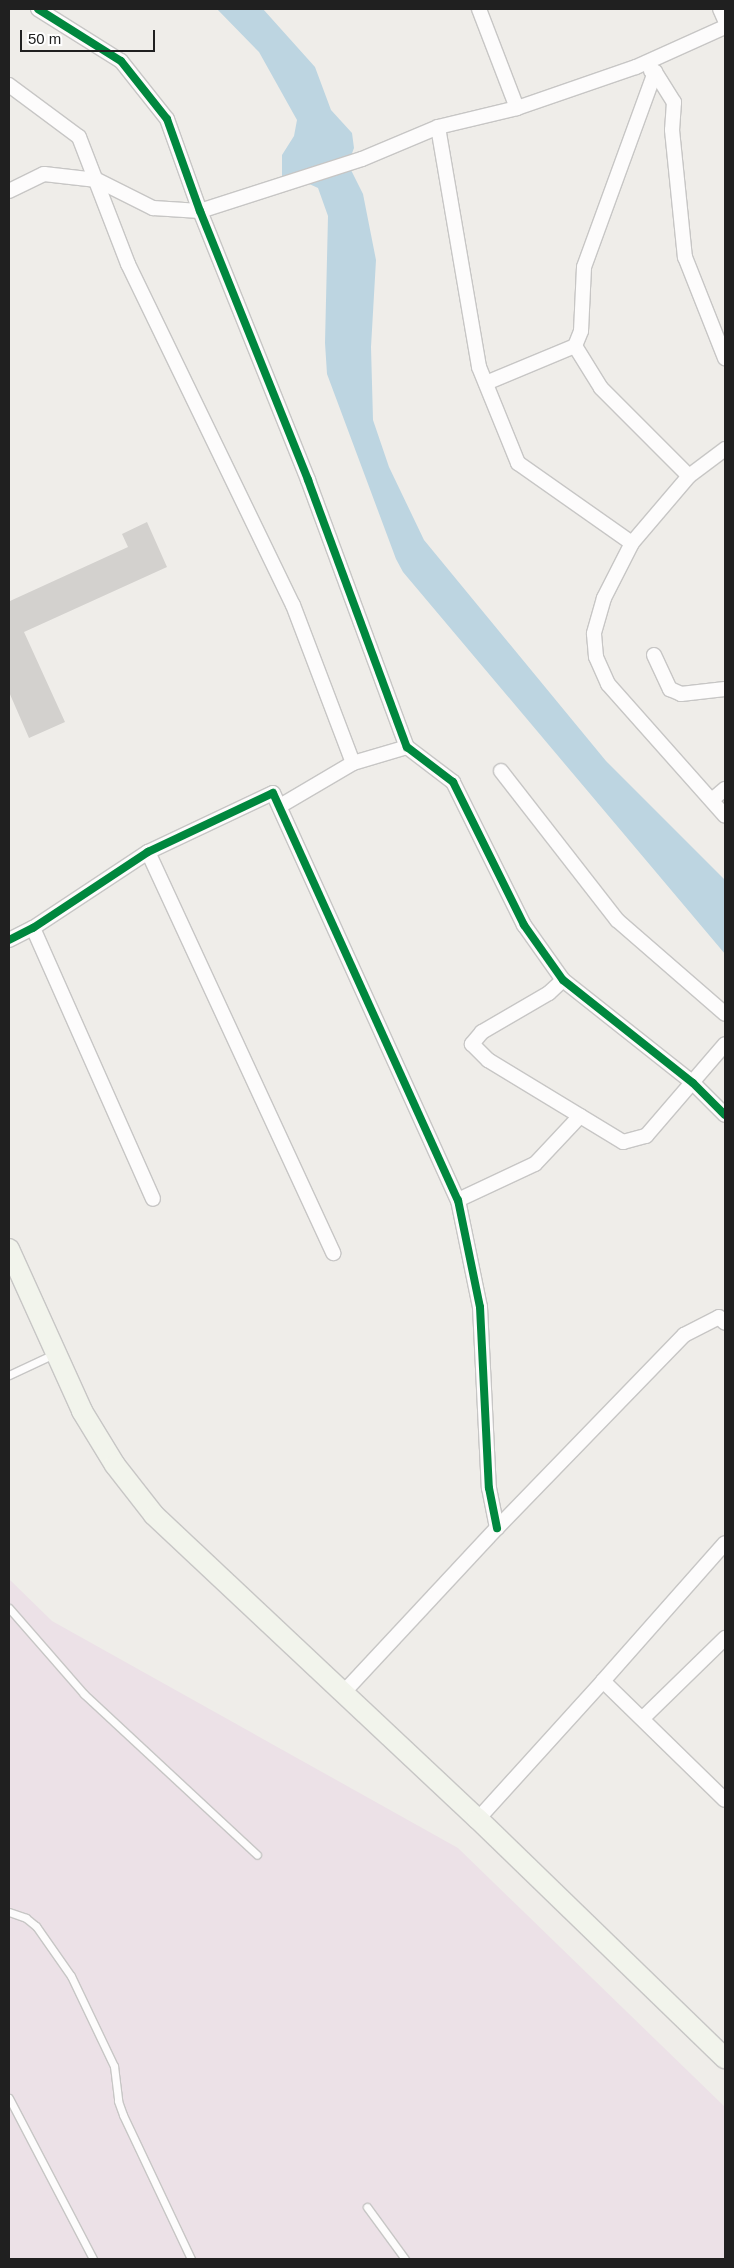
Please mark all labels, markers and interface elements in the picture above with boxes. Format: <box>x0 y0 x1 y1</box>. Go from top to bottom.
scale bar <box>22 20 158 52</box>
text: 50 m <box>28 30 61 47</box>

